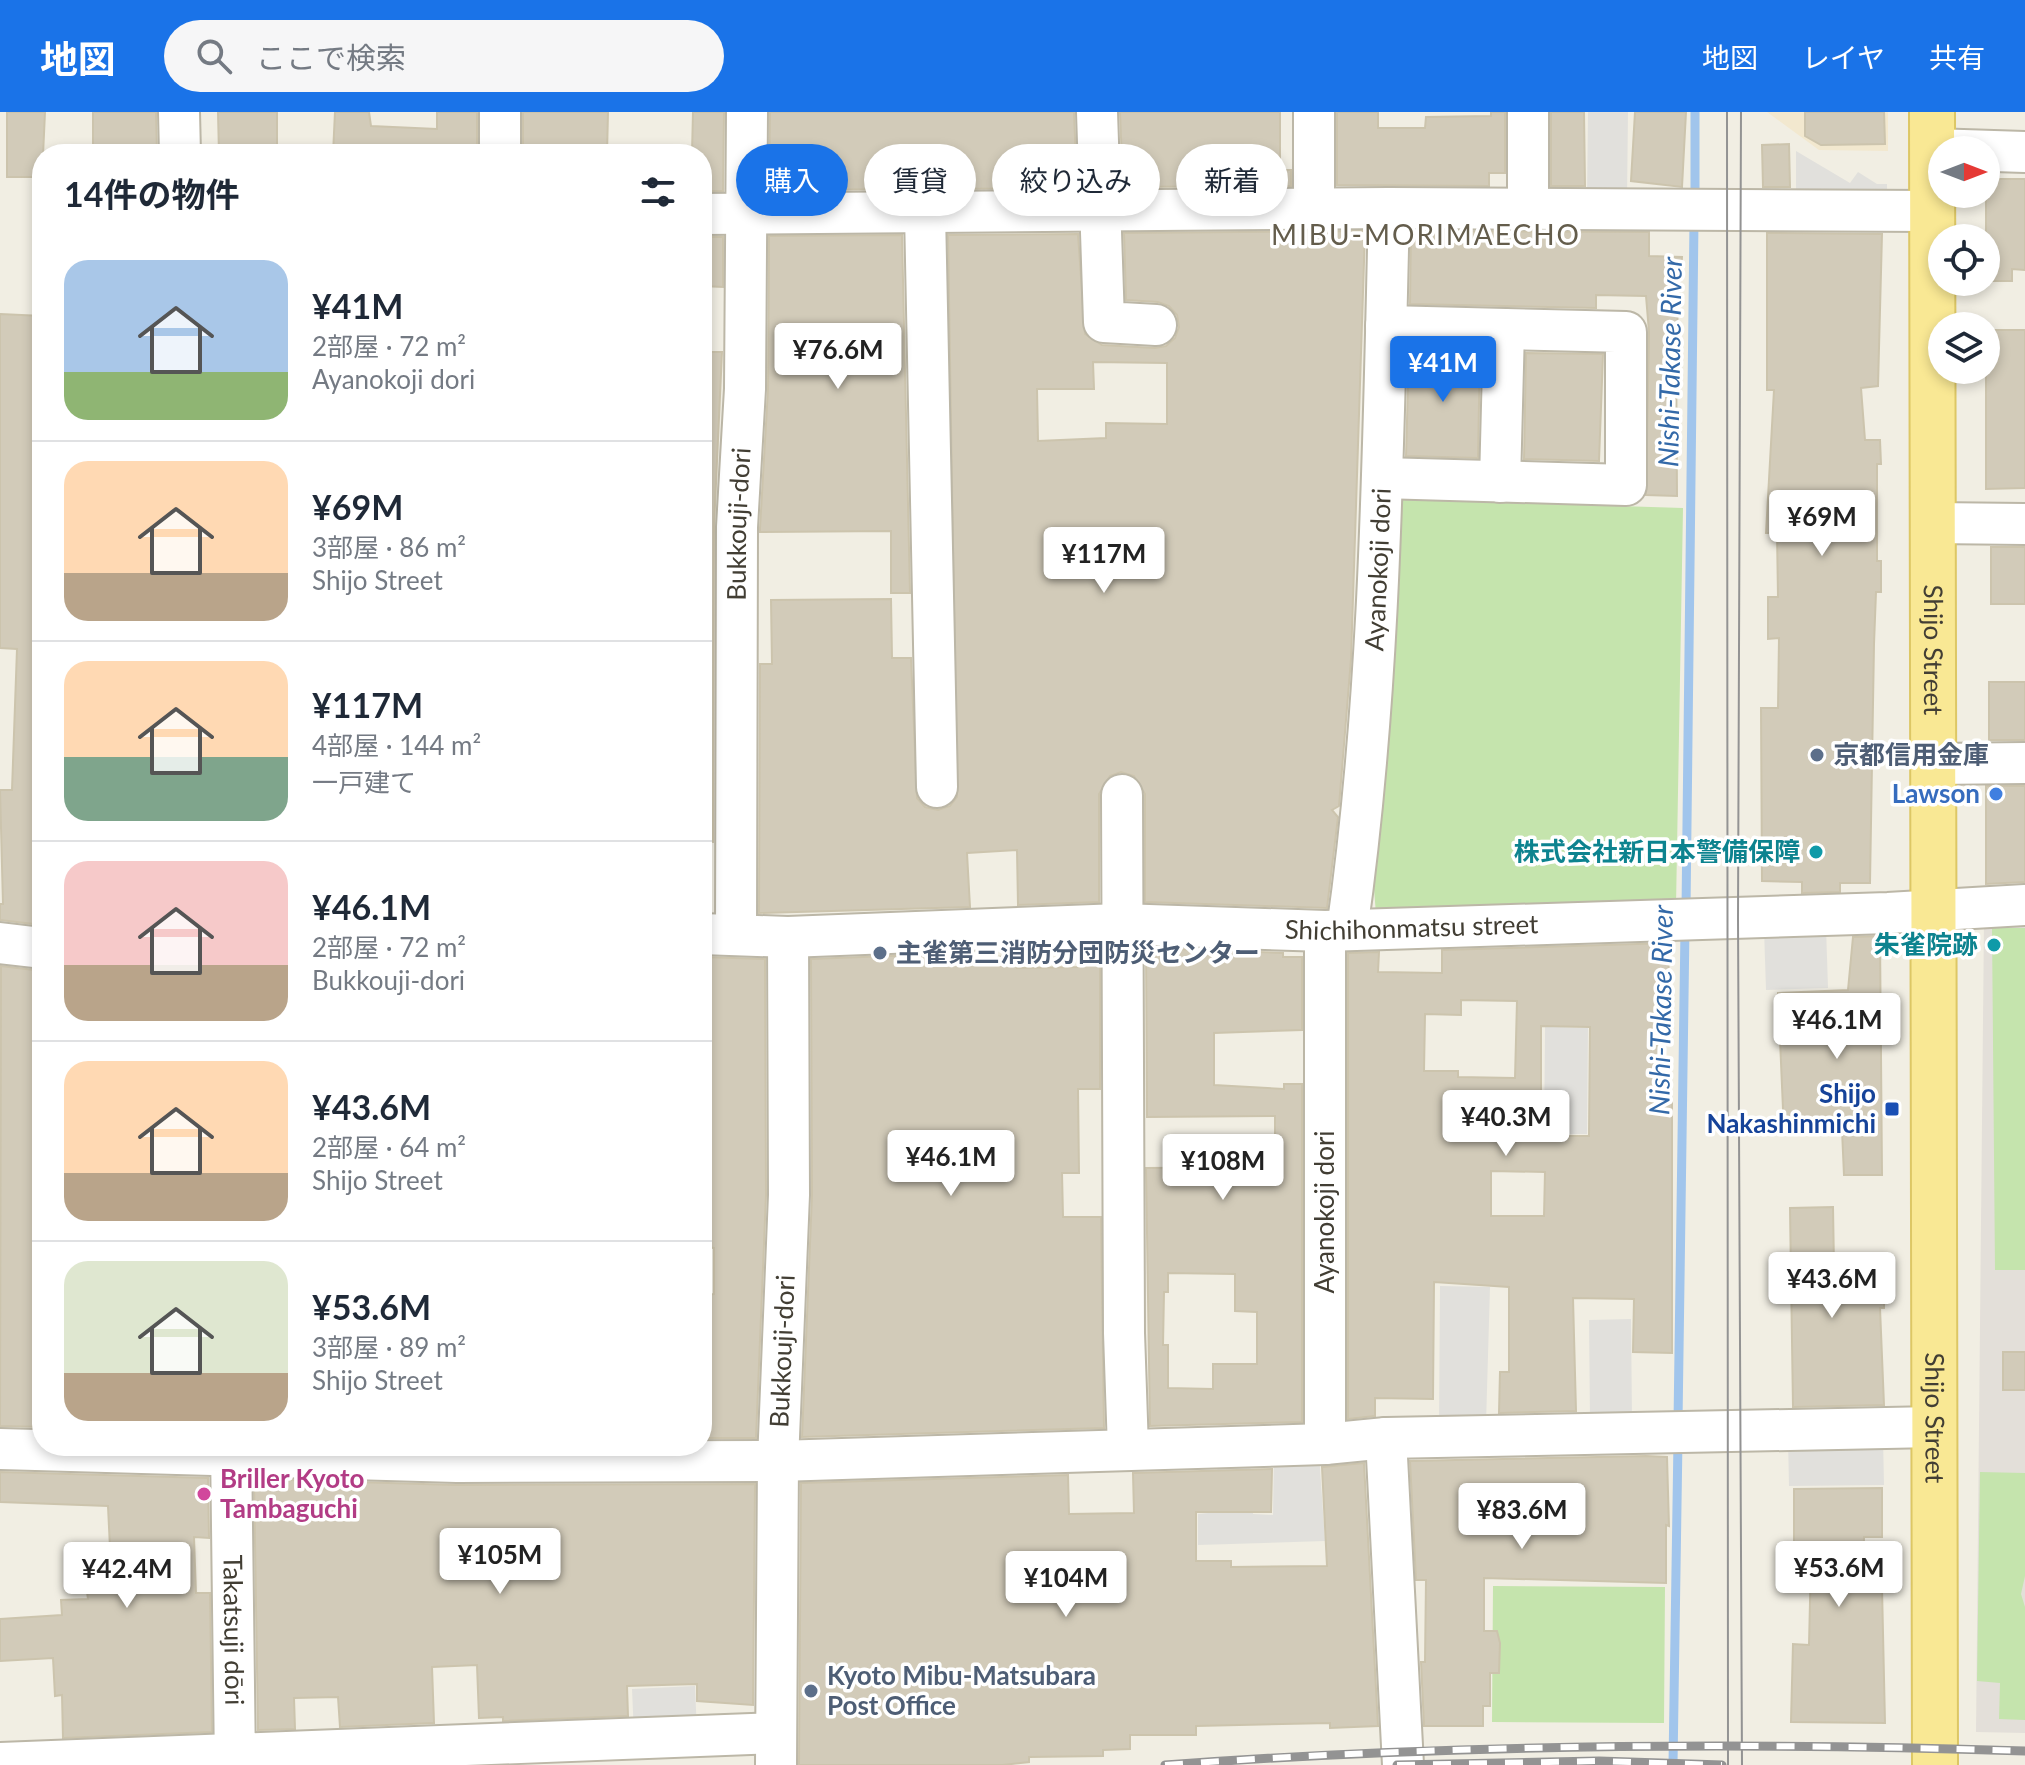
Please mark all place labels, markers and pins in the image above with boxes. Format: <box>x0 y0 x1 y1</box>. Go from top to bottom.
pin: ¥76.6M <box>773 323 903 391</box>
pin: ¥41M <box>1396 336 1490 404</box>
pin: ¥69M <box>1775 490 1869 558</box>
pin: ¥117M <box>1048 527 1160 595</box>
place label: 京都信用金庫 <box>1833 738 1989 770</box>
marker: 京都信用金庫 <box>1808 746 1826 764</box>
place label: Lawson <box>1892 777 1980 809</box>
marker: Lawson <box>1987 785 2005 803</box>
place label: 株式会社新日本警備保障 <box>1514 835 1800 867</box>
marker: 株式会社新日本警備保障 <box>1807 843 1825 861</box>
place label: 朱雀院跡 <box>1874 928 1978 960</box>
place label: 主雀第三消防分団防災センター <box>896 936 1260 968</box>
marker: 朱雀院跡 <box>1985 936 2003 954</box>
marker: 主雀第三消防分団防災センター <box>871 944 889 962</box>
pin: ¥46.1M <box>1772 993 1902 1061</box>
place label: Shijo Nakashinmichi <box>1706 1077 1876 1139</box>
pin: ¥40.3M <box>1441 1090 1571 1158</box>
marker: Shijo Nakashinmichi <box>1883 1100 1901 1118</box>
pin: ¥46.1M <box>886 1130 1016 1198</box>
pin: ¥108M <box>1167 1134 1279 1202</box>
pin: ¥43.6M <box>1767 1252 1897 1320</box>
place label: Briller Kyoto Tambaguchi <box>220 1462 364 1524</box>
pin: ¥83.6M <box>1457 1483 1587 1551</box>
marker: Briller Kyoto Tambaguchi <box>195 1485 213 1503</box>
pin: ¥105M <box>444 1528 556 1596</box>
pin: ¥53.6M <box>1774 1541 1904 1609</box>
pin: ¥42.4M <box>62 1542 192 1610</box>
pin: ¥104M <box>1010 1551 1122 1619</box>
place label: Kyoto Mibu-Matsubara Post Office <box>827 1659 1096 1721</box>
marker: Kyoto Mibu-Matsubara Post Office <box>802 1682 820 1700</box>

